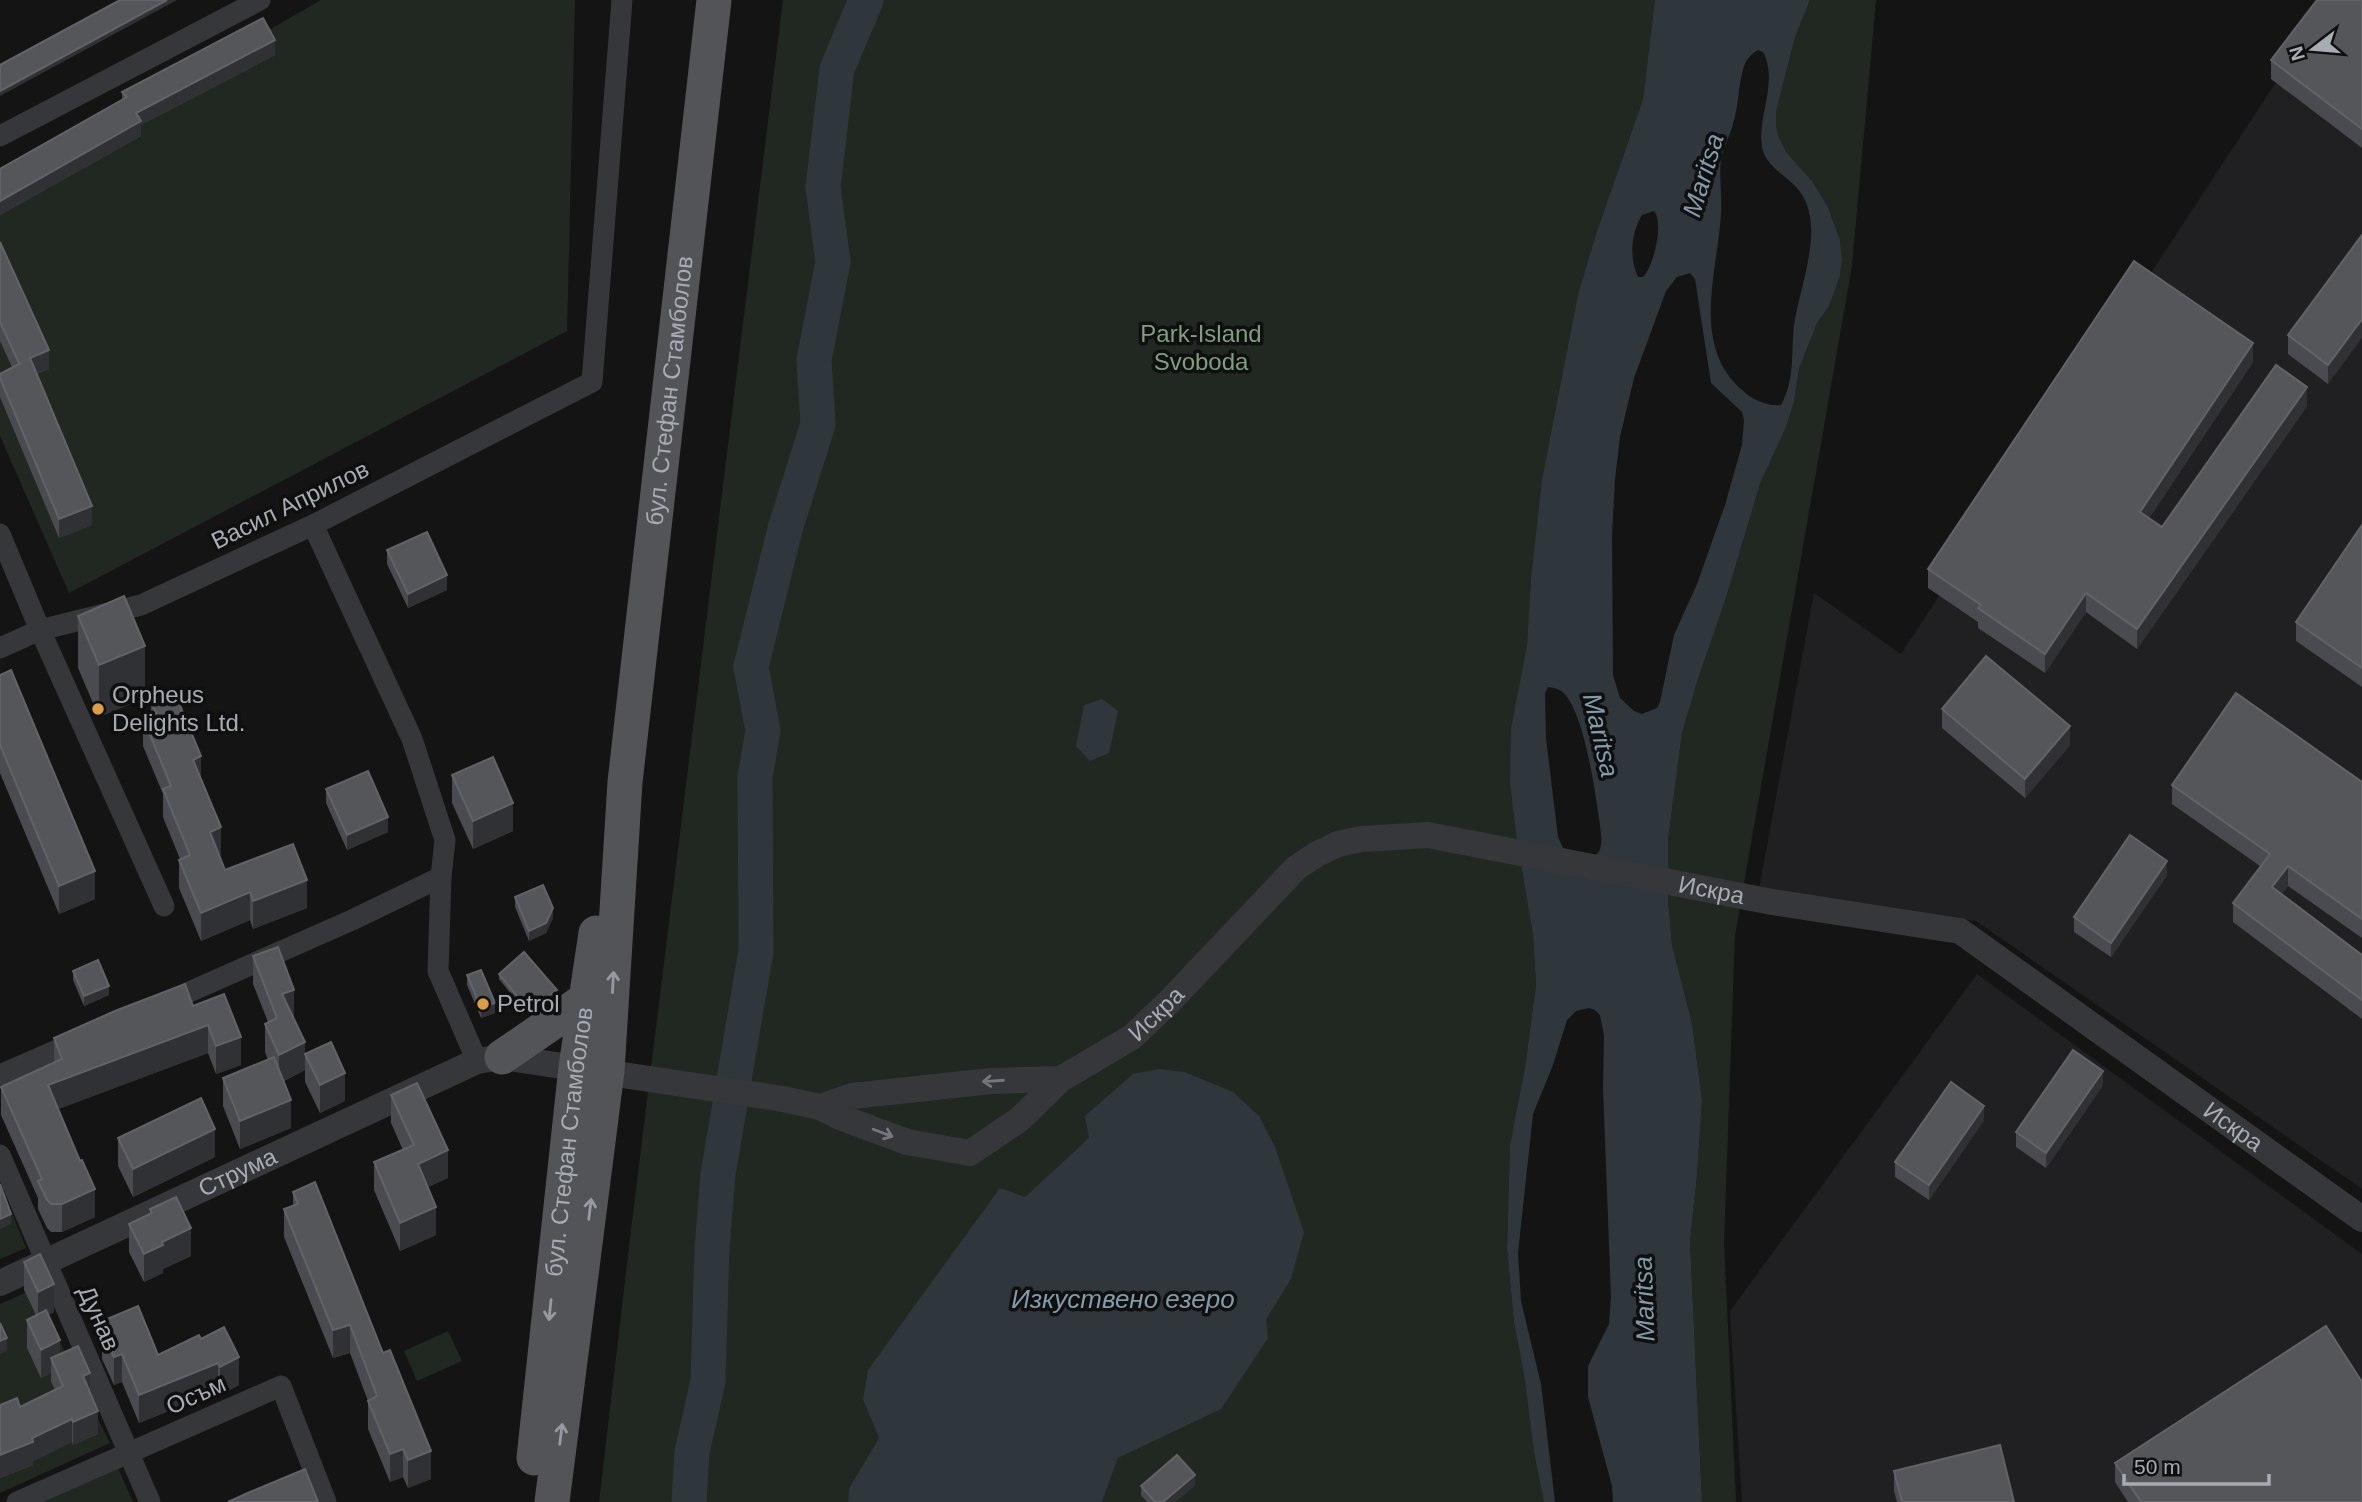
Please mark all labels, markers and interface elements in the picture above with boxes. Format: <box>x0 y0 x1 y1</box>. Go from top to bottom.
north arrow <box>2278 14 2348 84</box>
text: N <box>2285 44 2309 63</box>
water label: Maritsa <box>1676 130 1730 220</box>
street label: бул. Стефан Стамболов <box>640 254 698 527</box>
park label: Park-Island Svoboda <box>1140 320 1262 375</box>
street label: Васил Априлов <box>207 455 373 554</box>
place label: Orpheus Delights Ltd. <box>112 681 245 736</box>
water label: Maritsa <box>1577 690 1625 780</box>
marker: Orpheus Delights Ltd. <box>90 701 106 717</box>
street label: Искра <box>1676 870 1747 909</box>
one-way arrow <box>606 971 619 994</box>
street label: Искра <box>1123 980 1190 1046</box>
place label: Petrol <box>497 990 560 1017</box>
marker: Petrol <box>475 996 491 1012</box>
street label: бул. Стефан Стамболов <box>540 1005 598 1278</box>
one-way arrow <box>982 1075 1005 1088</box>
street label: Искра <box>2199 1096 2269 1157</box>
one-way arrow <box>872 1128 894 1141</box>
street label: Струма <box>194 1142 281 1202</box>
one-way arrow <box>583 1198 596 1221</box>
water label: Maritsa <box>1628 1256 1660 1342</box>
street label: Дунав <box>73 1281 126 1354</box>
water label: Изкуствено езеро <box>1011 1284 1235 1314</box>
one-way arrow <box>543 1298 556 1321</box>
street label: Осъм <box>162 1370 230 1420</box>
one-way arrow <box>554 1423 567 1446</box>
scale bar <box>2124 1442 2269 1486</box>
text: 50 m <box>2134 1455 2181 1478</box>

